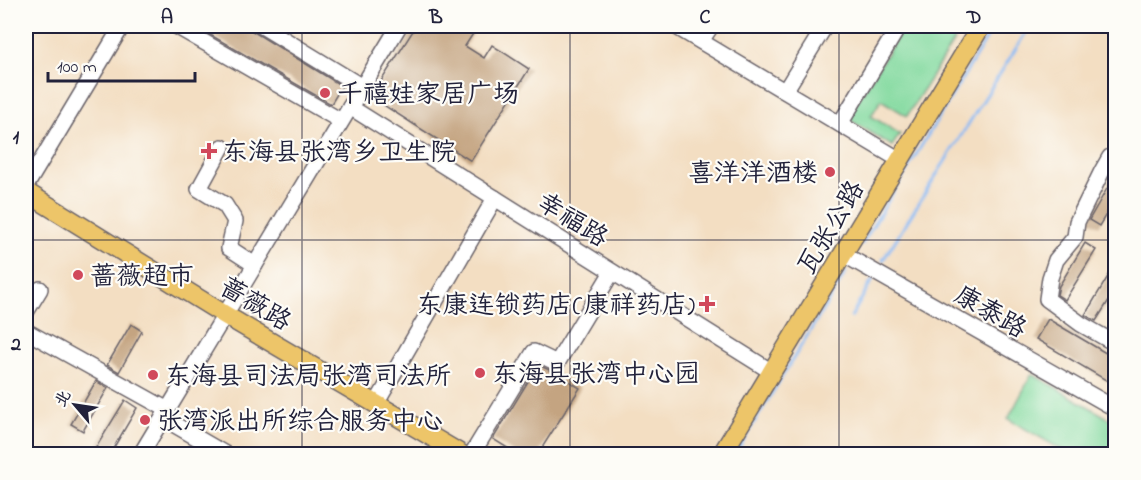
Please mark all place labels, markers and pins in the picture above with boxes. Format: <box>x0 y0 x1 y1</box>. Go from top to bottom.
place label: 千禧娃家居广场 <box>337 77 519 115</box>
marker: 千禧娃家居广场 <box>318 86 332 100</box>
place label: 东海县张湾乡卫生院 <box>222 135 456 173</box>
marker: 东海县张湾乡卫生院 <box>200 142 218 160</box>
place label: 喜洋洋酒楼 <box>688 156 818 194</box>
marker: 喜洋洋酒楼 <box>823 165 837 179</box>
place label: 蔷薇超市 <box>90 259 194 297</box>
marker: 蔷薇超市 <box>71 268 85 282</box>
place label: 东康连锁药店(康祥药店) <box>416 288 695 326</box>
marker: 东康连锁药店(康祥药店) <box>700 297 714 311</box>
place label: 东海县张湾中心园 <box>492 357 700 395</box>
place label: 东海县司法局张湾司法所 <box>165 359 451 397</box>
marker: 东海县张湾中心园 <box>473 366 487 380</box>
marker: 东海县司法局张湾司法所 <box>146 368 160 382</box>
place label: 张湾派出所综合服务中心 <box>157 404 443 442</box>
marker: 张湾派出所综合服务中心 <box>138 413 152 427</box>

